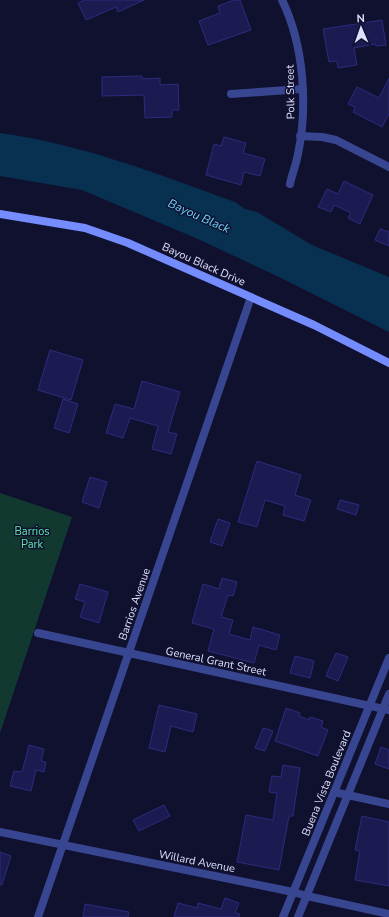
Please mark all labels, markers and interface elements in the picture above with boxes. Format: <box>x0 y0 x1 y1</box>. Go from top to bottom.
north arrow <box>341 8 381 48</box>
text: N <box>356 11 365 26</box>
street label: Polk Street <box>283 65 298 119</box>
water label: Bayou Black <box>165 195 234 237</box>
street label: Bayou Black Drive <box>160 239 248 290</box>
park label: Barrios Park <box>14 524 50 552</box>
street label: Barrios Avenue <box>115 566 154 642</box>
street label: General Grant Street <box>164 644 268 679</box>
street label: Buena Vista Boulevard <box>298 728 355 838</box>
street label: Willard Avenue <box>157 847 237 876</box>

